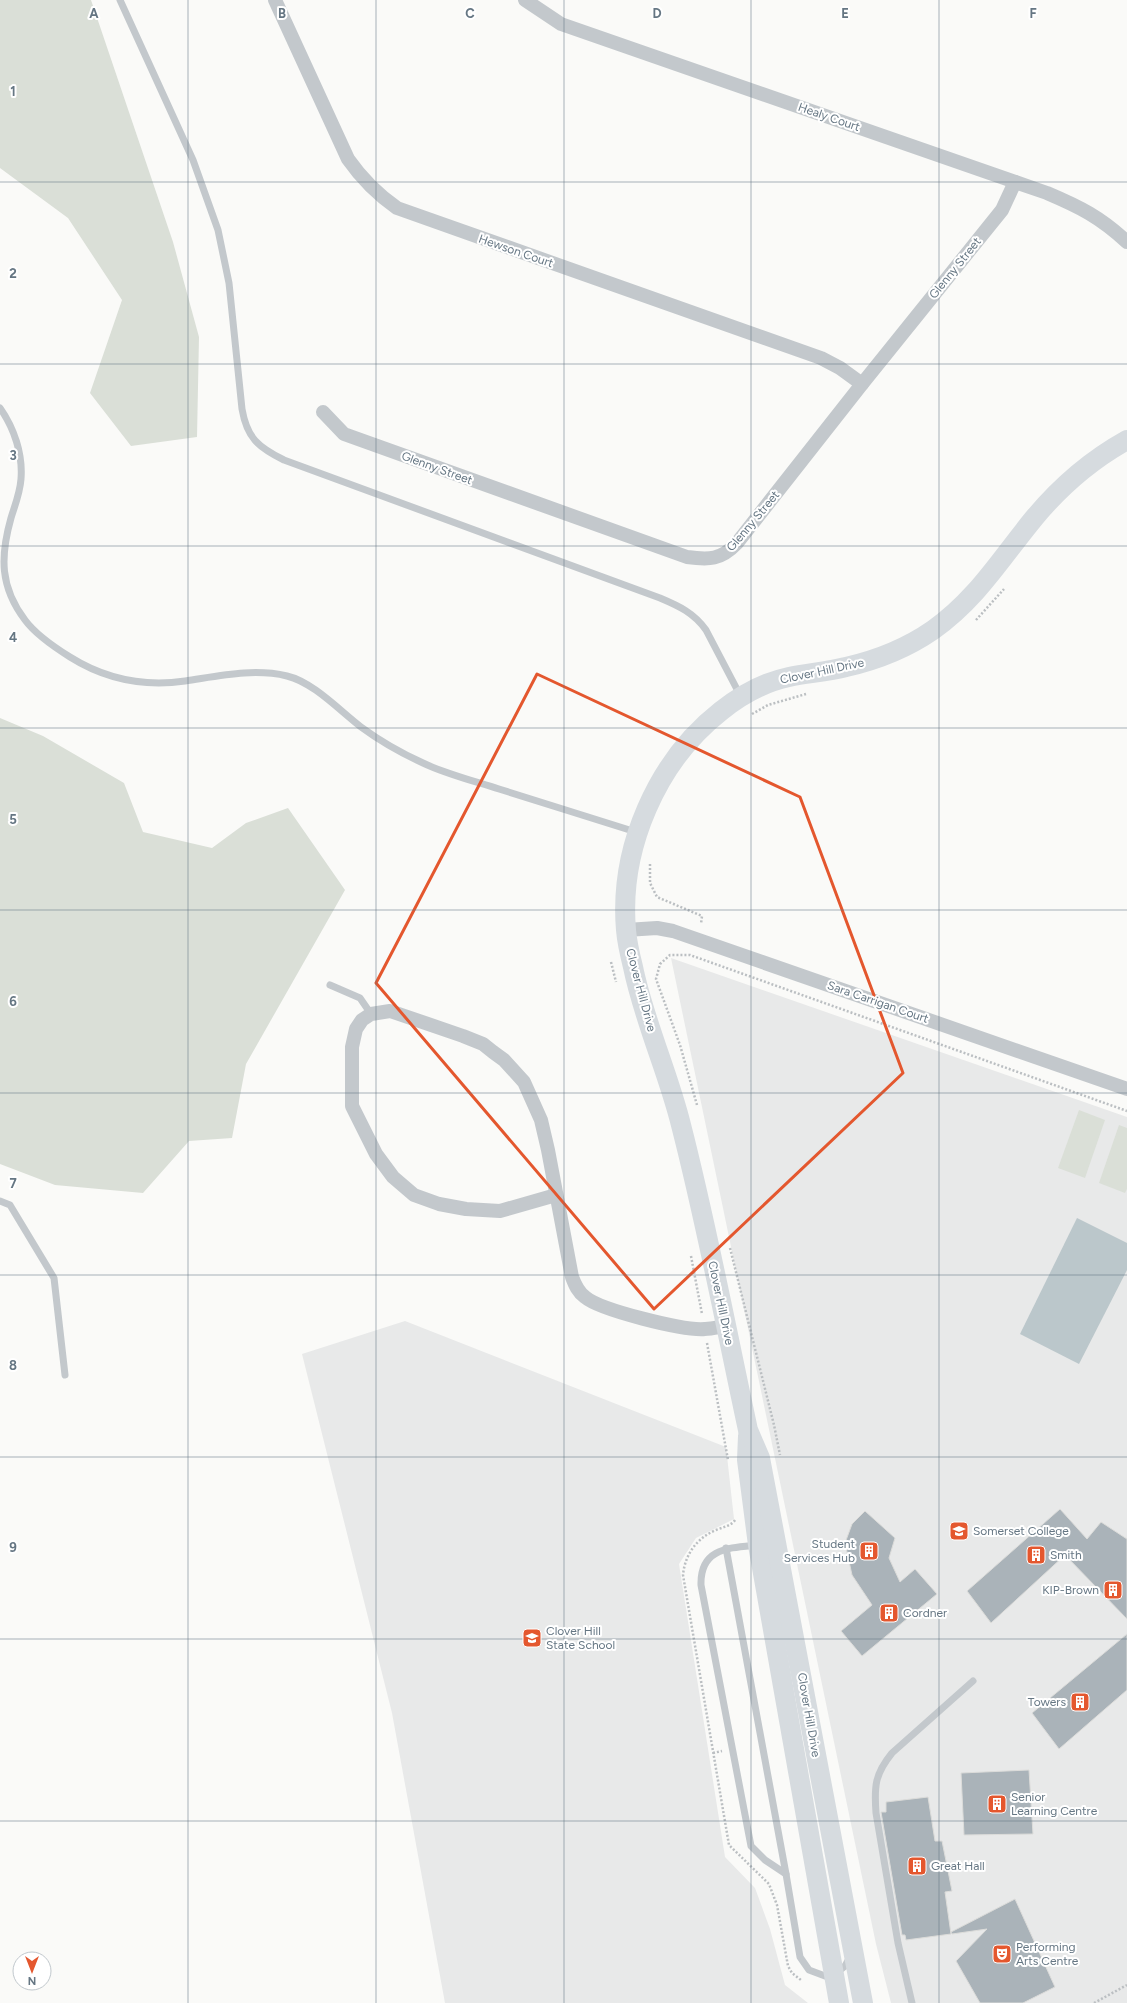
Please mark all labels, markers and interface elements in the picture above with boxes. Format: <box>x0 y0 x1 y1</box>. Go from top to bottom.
text: A <box>89 6 99 21</box>
text: B <box>278 6 286 21</box>
text: C <box>465 6 475 21</box>
text: D <box>652 6 662 21</box>
text: E <box>841 6 849 21</box>
text: F <box>1029 6 1037 21</box>
text: 1 <box>10 84 16 99</box>
street label: Healy Court <box>796 100 862 134</box>
street label: Hewson Court <box>477 232 556 270</box>
street label: Glenny Street <box>926 234 984 301</box>
text: 2 <box>9 266 17 281</box>
text: 3 <box>9 448 17 463</box>
street label: Glenny Street <box>400 449 475 487</box>
street label: Glenny Street <box>724 488 783 554</box>
text: 4 <box>9 630 17 645</box>
street label: Clover Hill Drive <box>779 655 866 687</box>
text: 5 <box>9 812 17 827</box>
street label: Clover Hill Drive <box>623 947 659 1034</box>
street label: Sara Carrigan Court <box>826 978 931 1026</box>
text: 6 <box>9 994 17 1009</box>
text: 7 <box>9 1176 17 1191</box>
street label: Clover Hill Drive <box>705 1260 737 1347</box>
text: 8 <box>9 1358 17 1373</box>
school or university icon: Somerset College <box>948 1520 970 1542</box>
place label: Somerset College <box>973 1524 1069 1538</box>
place label: Student Services Hub <box>784 1537 855 1565</box>
text: 9 <box>9 1540 17 1555</box>
building icon: Student Services Hub <box>858 1540 880 1562</box>
building icon: Smith <box>1025 1544 1047 1566</box>
place label: Smith <box>1050 1548 1082 1562</box>
building icon: KIP-Brown <box>1102 1579 1124 1601</box>
place label: KIP-Brown <box>1042 1583 1099 1597</box>
building icon: Cordner <box>878 1602 900 1624</box>
place label: Cordner <box>903 1606 947 1620</box>
place label: Clover Hill State School <box>546 1624 615 1652</box>
school or university icon: Clover Hill State School <box>521 1627 543 1649</box>
street label: Clover Hill Drive <box>795 1672 823 1759</box>
building icon: Towers <box>1069 1691 1091 1713</box>
place label: Towers <box>1028 1695 1066 1709</box>
place label: Senior Learning Centre <box>1011 1790 1098 1818</box>
building icon: Senior Learning Centre <box>986 1793 1008 1815</box>
building icon: Great Hall <box>906 1855 928 1877</box>
place label: Great Hall <box>931 1859 985 1873</box>
place label: Performing Arts Centre <box>1016 1940 1079 1968</box>
theatre icon: Performing Arts Centre <box>991 1943 1013 1965</box>
north arrow <box>12 1951 52 1991</box>
text: N <box>28 1974 36 1987</box>

